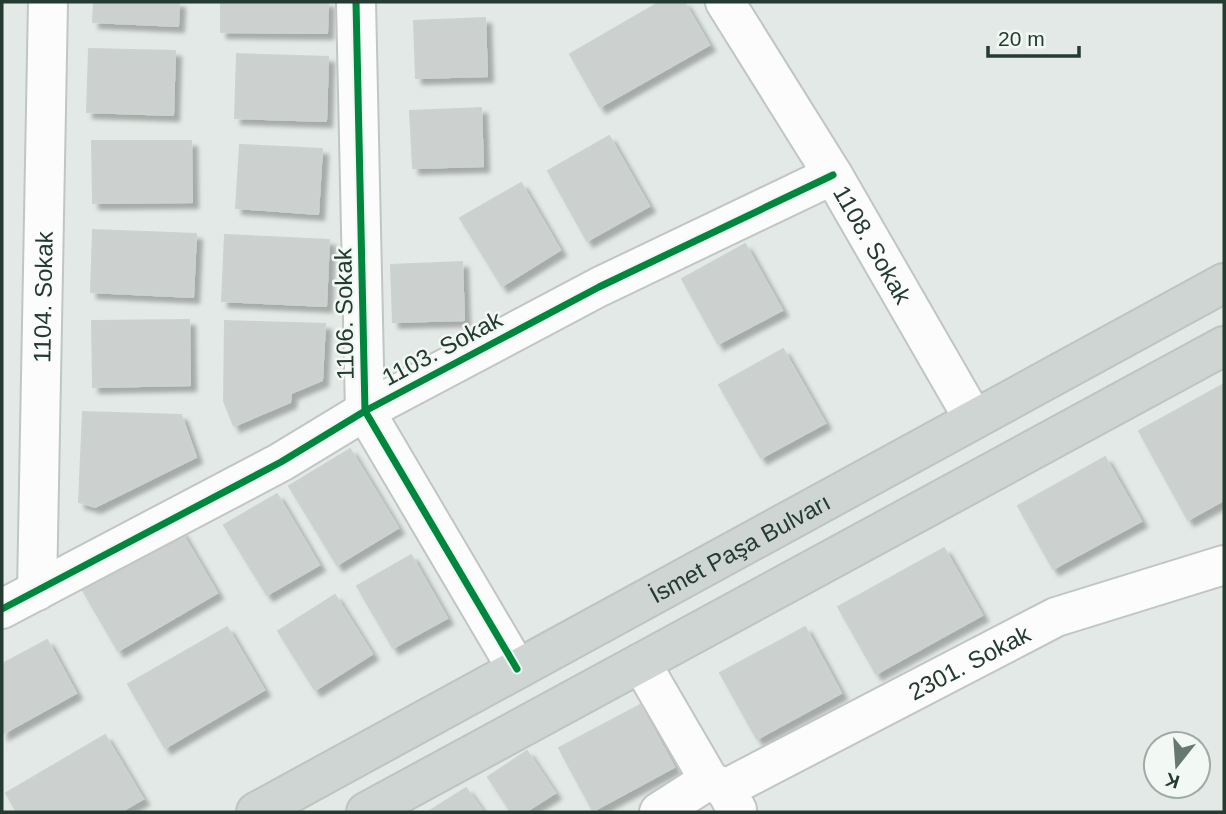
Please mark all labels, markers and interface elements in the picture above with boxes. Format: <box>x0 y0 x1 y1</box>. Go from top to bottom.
scale bar <box>988 14 1079 58</box>
text: 20 m <box>998 27 1045 50</box>
street label: 1108. Sokak <box>828 181 918 309</box>
street label: 1104. Sokak <box>28 230 57 363</box>
street label: 1106. Sokak <box>329 247 359 380</box>
street label: 1103. Sokak <box>378 305 507 391</box>
street label: İsmet Paşa Bulvarı <box>645 488 834 608</box>
street label: 2301. Sokak <box>904 619 1035 705</box>
north arrow <box>1142 730 1212 800</box>
text: K <box>1162 769 1182 793</box>

